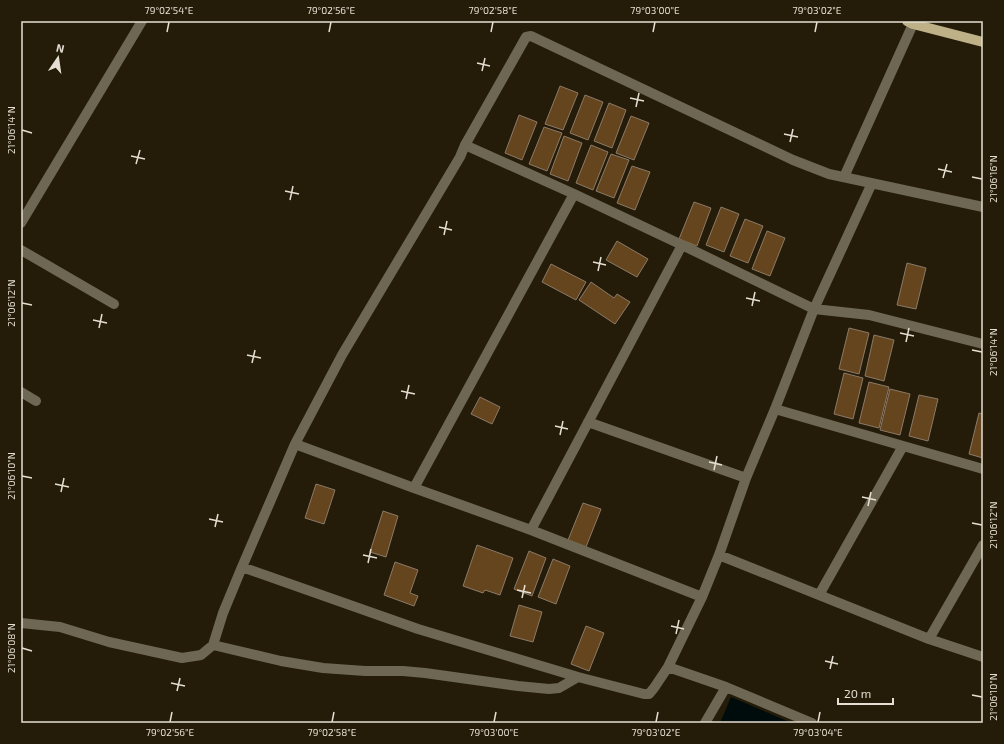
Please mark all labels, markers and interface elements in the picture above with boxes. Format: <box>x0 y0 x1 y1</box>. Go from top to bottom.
text: 79°02'54"E <box>145 4 194 16</box>
text: 79°02'56"E <box>307 4 356 16</box>
text: 79°02'58"E <box>469 4 518 16</box>
text: 79°03'00"E <box>630 4 680 16</box>
text: 79°03'02"E <box>793 4 842 16</box>
north arrow <box>38 38 78 78</box>
text: N <box>55 41 66 55</box>
text: 21°06'14"N <box>5 106 17 154</box>
text: 21°06'16"N <box>987 155 999 203</box>
text: 21°06'12"N <box>5 279 17 327</box>
text: 21°06'14"N <box>987 328 999 376</box>
text: 21°06'10"N <box>5 452 17 500</box>
text: 21°06'12"N <box>987 501 999 549</box>
text: 21°06'08"N <box>5 623 17 673</box>
text: 21°06'10"N <box>987 673 999 721</box>
scale bar <box>838 680 893 706</box>
text: 20 m <box>844 686 871 700</box>
text: 79°02'56"E <box>146 726 195 738</box>
text: 79°02'58"E <box>308 726 357 738</box>
text: 79°03'00"E <box>469 726 519 738</box>
text: 79°03'02"E <box>632 726 681 738</box>
text: 79°03'04"E <box>793 726 843 738</box>

